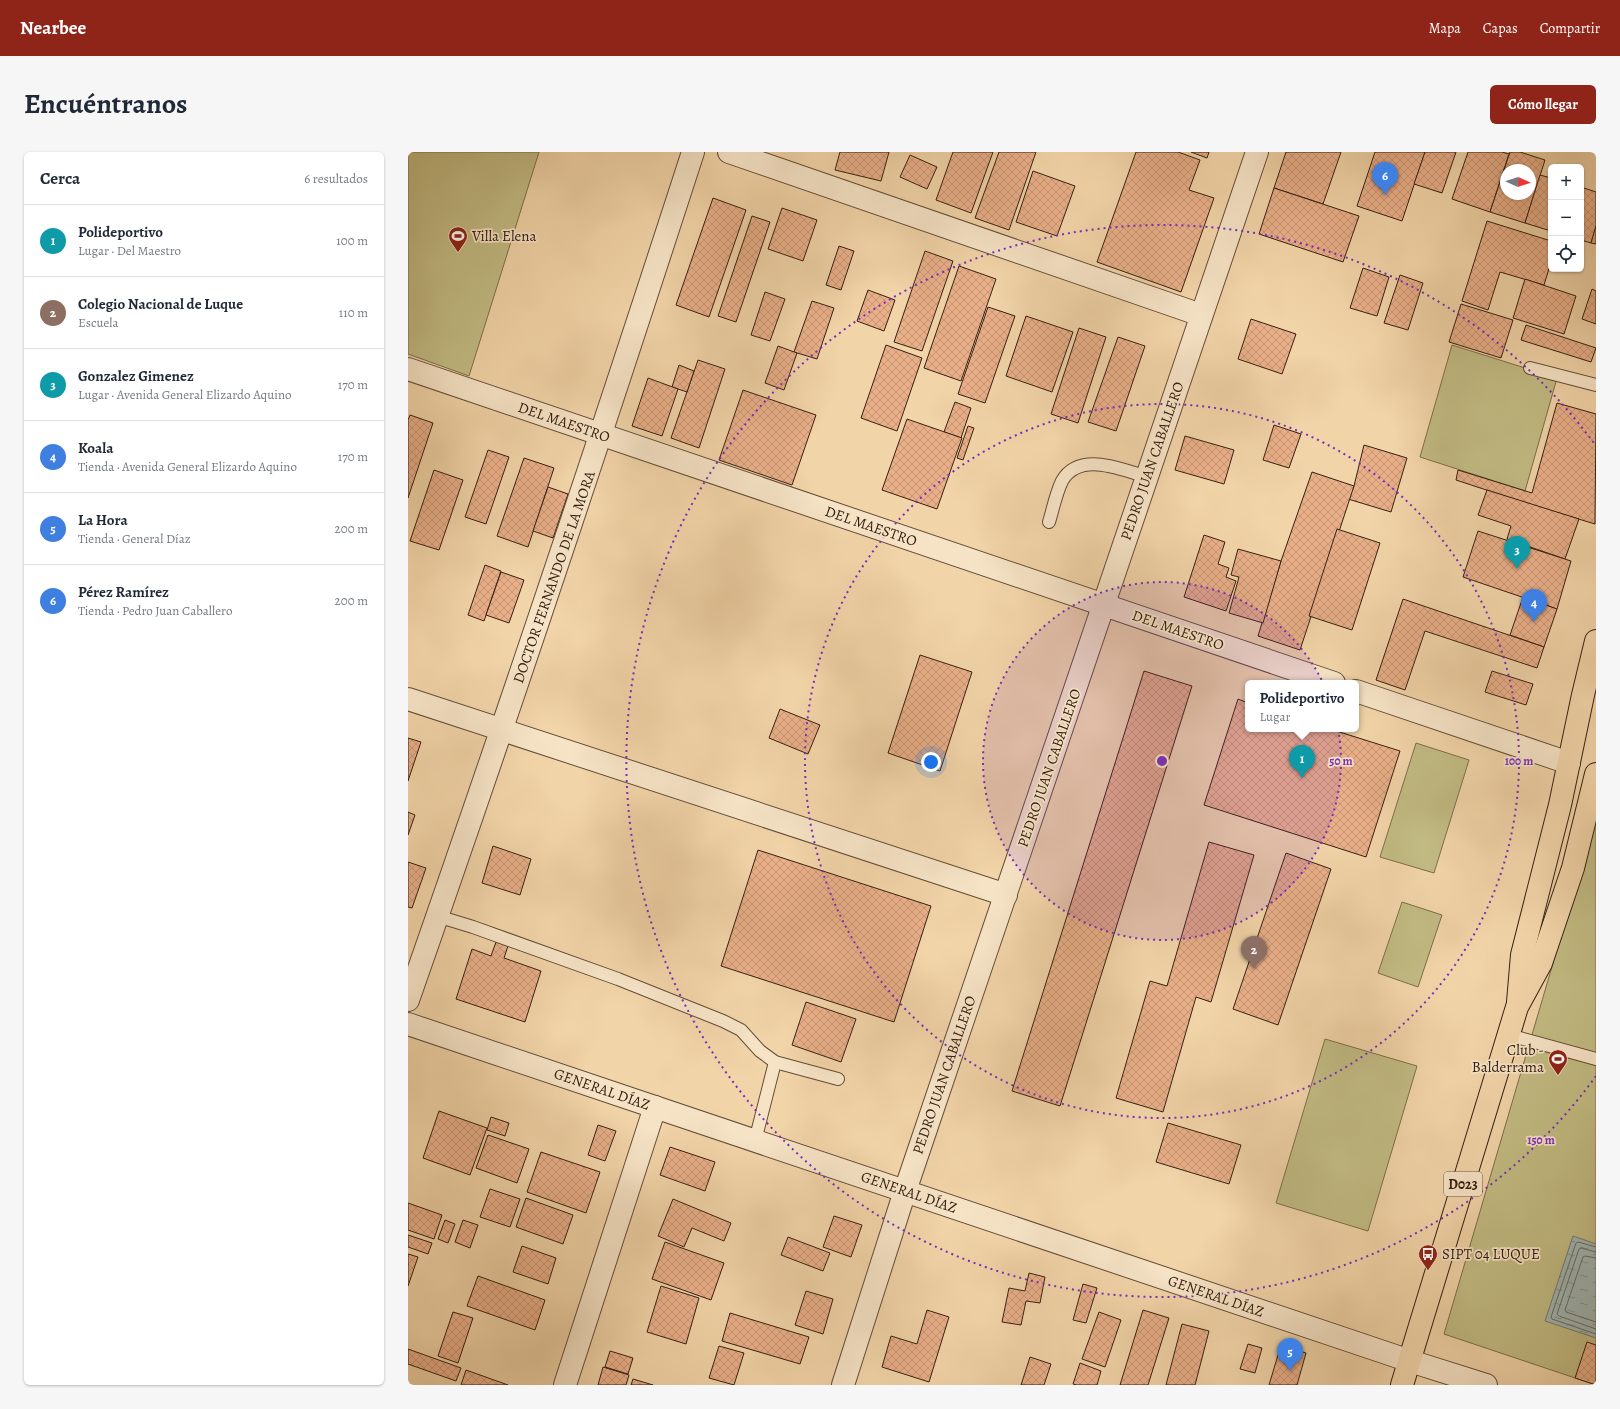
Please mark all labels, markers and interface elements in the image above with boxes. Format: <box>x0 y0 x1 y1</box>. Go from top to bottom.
text: Nearbee <box>20 15 86 41</box>
text: Mapa <box>1429 19 1461 38</box>
text: Capas <box>1483 19 1518 38</box>
text: Compartir <box>1540 19 1600 38</box>
text: Encuéntranos <box>24 85 188 123</box>
button: Cómo llegar <box>1490 85 1596 124</box>
pin: 6 <box>1372 162 1398 195</box>
north arrow <box>1500 164 1536 200</box>
map controls <box>1548 164 1584 272</box>
button: + <box>1548 164 1584 200</box>
text: Cerca <box>40 167 80 190</box>
text: 6 resultados <box>304 170 368 187</box>
button: − <box>1548 200 1584 236</box>
text: Polideportivo <box>78 222 163 242</box>
sports icon: Villa Elena <box>447 225 469 253</box>
place label: Villa Elena <box>471 226 537 246</box>
text: 1 <box>51 232 55 249</box>
text: 100 m <box>336 232 368 249</box>
button: locate <box>1548 236 1584 272</box>
text: Lugar · Del Maestro <box>78 242 181 259</box>
text: Colegio Nacional de Luque <box>78 294 243 314</box>
text: 2 <box>50 304 56 321</box>
text: 110 m <box>339 304 368 321</box>
text: Escuela <box>78 314 119 331</box>
text: Gonzalez Gimenez <box>78 366 194 386</box>
text: 3 <box>50 376 56 393</box>
text: 170 m <box>338 376 368 393</box>
street label: PEDRO JUAN CABALLERO <box>1115 379 1189 543</box>
text: Lugar · Avenida General Elizardo Aquino <box>78 386 292 403</box>
street label: DEL MAESTRO <box>515 397 613 447</box>
text: Koala <box>78 438 114 458</box>
text: 4 <box>50 448 56 465</box>
text: 170 m <box>338 448 368 465</box>
text: Tienda · Avenida General Elizardo Aquino <box>78 458 297 475</box>
street label: DOCTOR FERNANDO DE LA MORA <box>508 468 600 686</box>
street label: DEL MAESTRO <box>822 501 920 551</box>
text: La Hora <box>78 510 128 530</box>
text: 5 <box>50 520 56 537</box>
text: 200 m <box>335 520 368 537</box>
text: Tienda · General Díaz <box>78 530 191 547</box>
pin: 3 <box>1504 536 1530 569</box>
text: Pérez Ramírez <box>78 582 169 602</box>
pin: 4 <box>1521 589 1547 622</box>
text: 6 <box>50 592 56 609</box>
text: 200 m <box>335 592 368 609</box>
text: Tienda · Pedro Juan Caballero <box>78 602 232 619</box>
street label: DEL MAESTRO <box>1129 605 1227 655</box>
popup <box>1245 680 1359 732</box>
street label: PEDRO JUAN CABALLERO <box>1012 686 1086 850</box>
text: Polideportivo <box>1259 688 1345 708</box>
text: Lugar <box>1259 708 1290 725</box>
pin: 1 <box>1289 745 1315 778</box>
your location <box>921 752 941 772</box>
text: 50 m <box>1329 753 1353 769</box>
text: 100 m <box>1505 753 1533 769</box>
centre of rings <box>1155 754 1169 768</box>
pin: 2 <box>1241 936 1267 969</box>
street label: PEDRO JUAN CABALLERO <box>907 993 981 1157</box>
place label: Club - Balderrama <box>1472 1040 1544 1077</box>
sports icon: Club - Balderrama <box>1547 1048 1569 1076</box>
street label: GENERAL DÍAZ <box>551 1063 653 1115</box>
text: 150 m <box>1527 1132 1555 1148</box>
street label: GENERAL DÍAZ <box>858 1166 960 1218</box>
road number: D023 <box>1444 1172 1482 1196</box>
bus stop icon: SIPT 04 LUQUE <box>1417 1243 1439 1271</box>
place label: SIPT 04 LUQUE <box>1442 1244 1540 1264</box>
street label: GENERAL DÍAZ <box>1165 1270 1267 1322</box>
pin: 5 <box>1277 1338 1303 1371</box>

